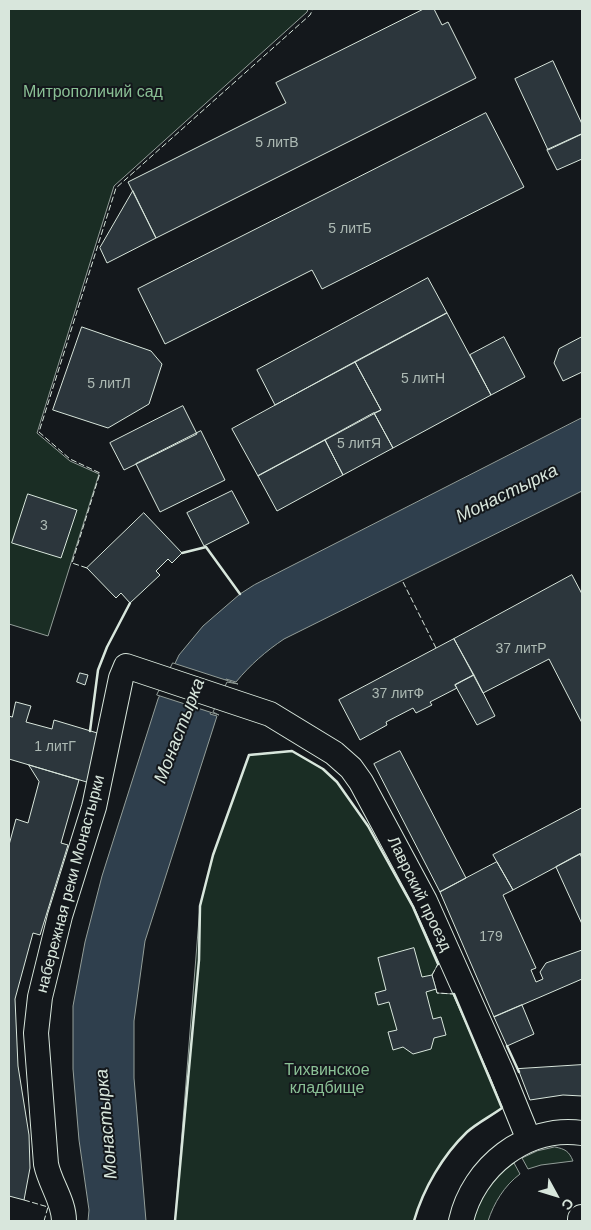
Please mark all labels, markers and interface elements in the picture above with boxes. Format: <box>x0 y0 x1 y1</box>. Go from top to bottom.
park label: Митрополичий сад <box>23 83 163 103</box>
house number: 5 литВ <box>255 135 299 151</box>
house number: 5 литБ <box>328 221 372 237</box>
house number: 5 литН <box>401 371 445 387</box>
house number: 5 литЛ <box>87 376 131 392</box>
house number: 5 литЯ <box>337 436 381 452</box>
water label: Монастырка <box>453 460 561 528</box>
house number: 3 <box>40 518 48 534</box>
house number: 37 литР <box>495 641 547 657</box>
water label: Монастырка <box>150 675 210 787</box>
house number: 37 литФ <box>372 686 424 702</box>
house number: 1 литГ <box>34 739 76 755</box>
street label: набережная реки Монастырки <box>33 773 109 995</box>
street label: Лаврский проезд <box>383 833 455 955</box>
house number: 179 <box>479 929 503 945</box>
park label: Тихвинское кладбище <box>284 1061 370 1099</box>
water label: Монастырка <box>91 1068 123 1180</box>
north arrow <box>531 1170 581 1220</box>
text: С <box>558 1195 577 1213</box>

